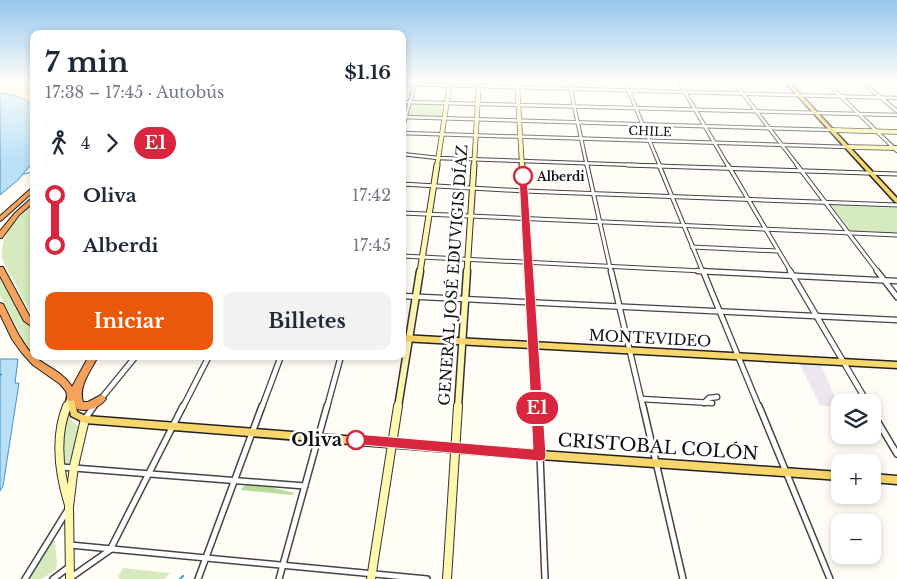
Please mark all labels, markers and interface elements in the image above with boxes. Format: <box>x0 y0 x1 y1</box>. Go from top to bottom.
text: 7 min <box>45 45 128 80</box>
text: $1.16 <box>344 61 391 84</box>
text: 17:38 – 17:45 · Autobús <box>45 82 224 102</box>
street label: CHILE <box>628 123 672 139</box>
icon: walk <box>45 129 73 157</box>
icon: forward <box>98 129 126 157</box>
text: E1 <box>144 132 166 154</box>
text: 4 <box>81 133 90 153</box>
street label: GENERAL JOSÉ EDUVIGIS DÍAZ <box>434 144 472 406</box>
marker: Alberdi <box>513 166 533 186</box>
place label: Alberdi <box>536 169 585 184</box>
text: Oliva <box>83 184 137 207</box>
text: 17:42 <box>352 185 391 205</box>
text: Alberdi <box>83 234 158 257</box>
text: 17:45 <box>353 235 391 255</box>
button: Iniciar <box>45 292 213 350</box>
button: Billetes <box>223 292 391 350</box>
street label: MONTEVIDEO <box>588 325 712 351</box>
line badge: E1 <box>514 392 560 424</box>
map controls <box>831 394 881 564</box>
button: layers <box>831 394 881 444</box>
text: E1 <box>526 397 548 419</box>
street label: CRISTOBAL COLÓN <box>557 428 759 465</box>
place label: Oliva <box>291 429 343 451</box>
marker: Oliva <box>346 430 366 450</box>
button: + <box>831 454 881 504</box>
button: − <box>831 514 881 564</box>

